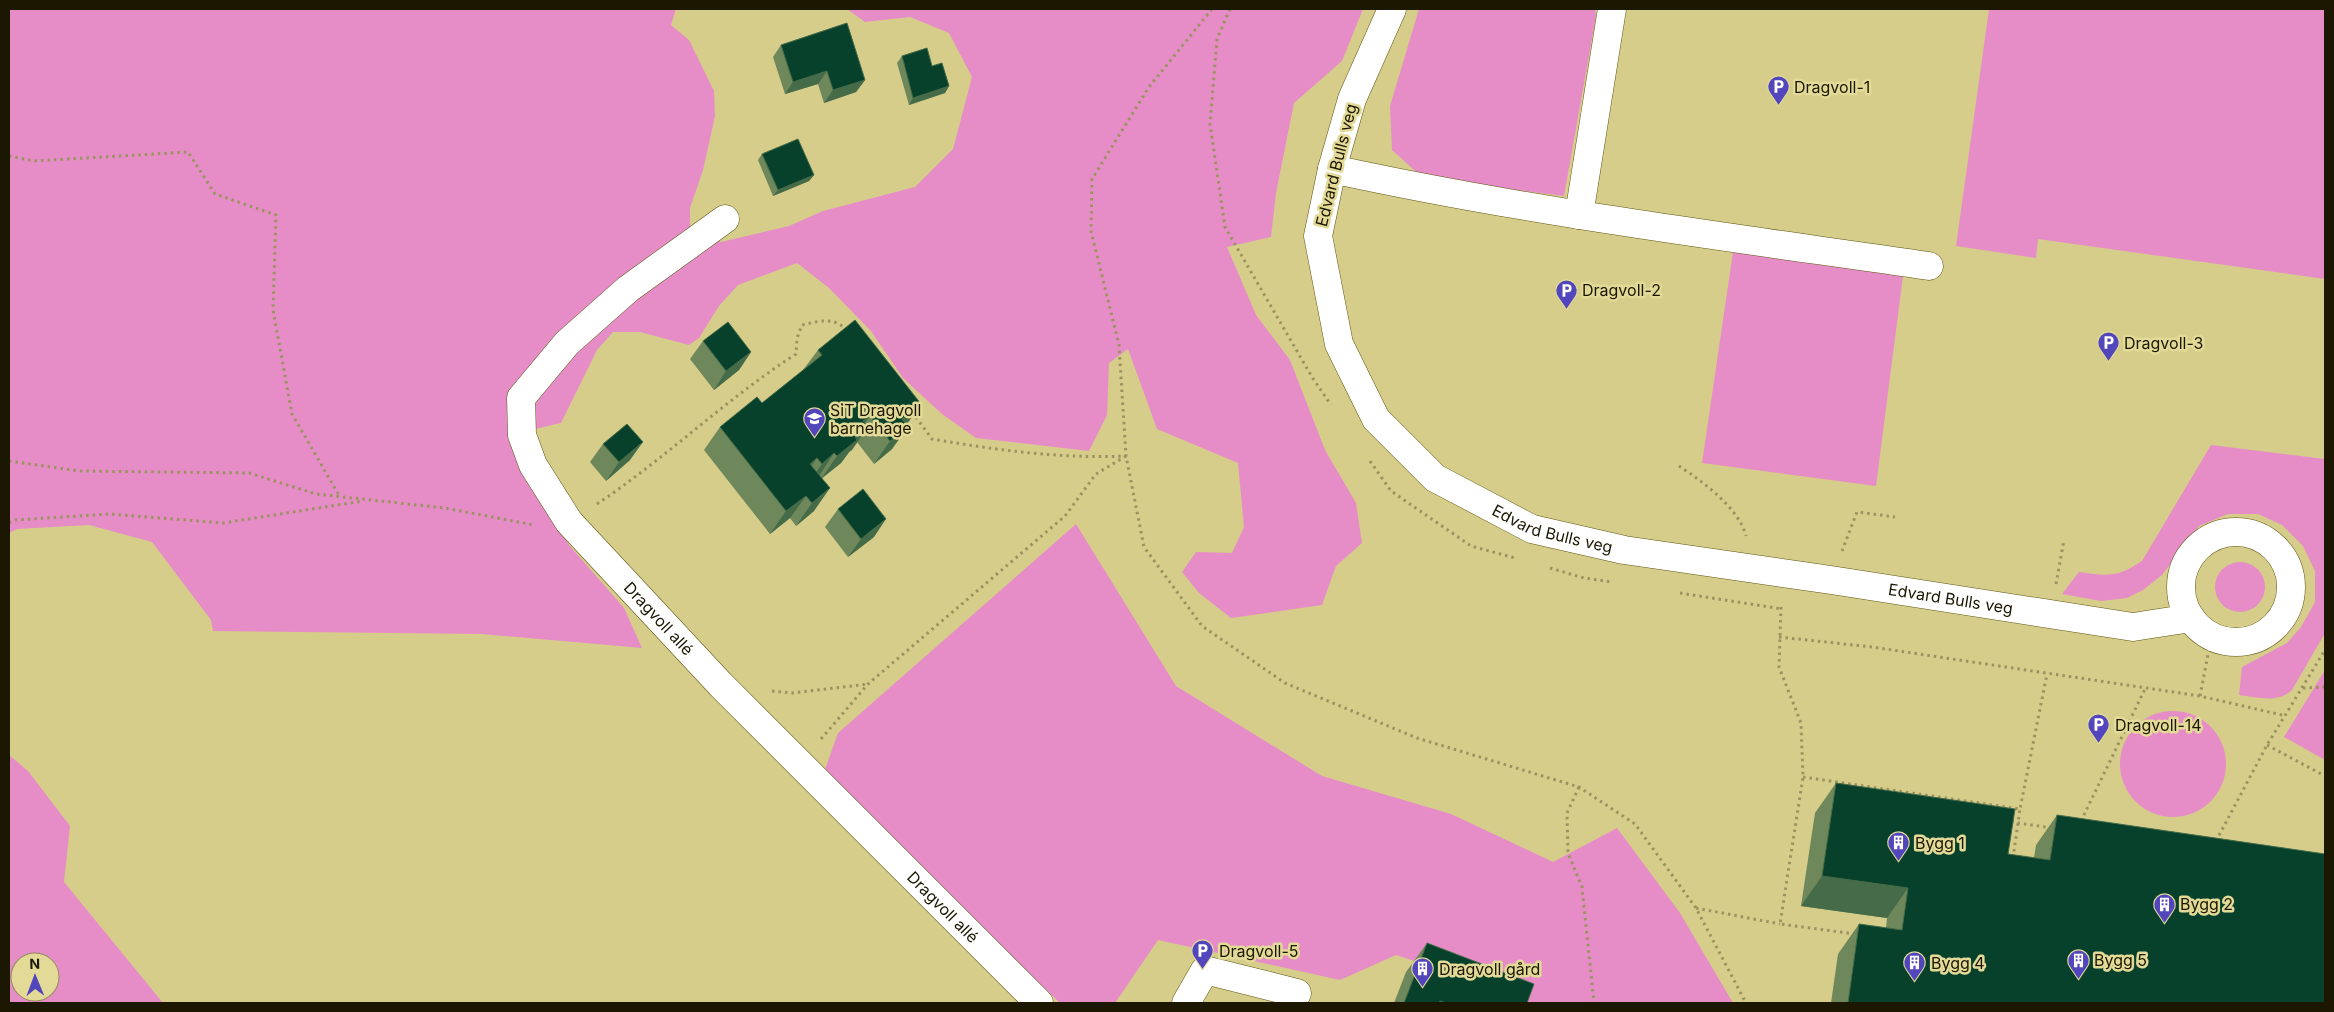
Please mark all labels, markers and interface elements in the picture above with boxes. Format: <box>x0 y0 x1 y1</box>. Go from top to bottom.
parking icon: Dragvoll-1 <box>1766 75 1790 106</box>
place label: Dragvoll-1 <box>1794 77 1870 97</box>
street label: Edvard Bulls veg <box>1311 102 1361 228</box>
parking icon: Dragvoll-2 <box>1554 278 1578 309</box>
place label: Dragvoll-2 <box>1582 280 1661 300</box>
parking icon: Dragvoll-3 <box>2096 331 2120 362</box>
place label: Dragvoll-3 <box>2124 333 2203 353</box>
place label: SiT Dragvoll barnehage <box>830 400 921 438</box>
school or university icon: SiT Dragvoll barnehage <box>802 407 826 438</box>
street label: Edvard Bulls veg <box>1489 500 1615 557</box>
street label: Dragvoll allé <box>620 578 698 659</box>
street label: Edvard Bulls veg <box>1887 579 2014 618</box>
parking icon: Dragvoll-14 <box>2087 713 2111 744</box>
place label: Dragvoll-14 <box>2115 715 2202 735</box>
building icon: Bygg 1 <box>1887 831 1911 862</box>
place label: Bygg 1 <box>1915 833 1965 853</box>
street label: Dragvoll allé <box>903 867 983 947</box>
building icon: Bygg 2 <box>2152 892 2176 923</box>
place label: Bygg 2 <box>2180 894 2233 914</box>
parking icon: Dragvoll-5 <box>1191 939 1215 970</box>
place label: Dragvoll-5 <box>1219 941 1298 961</box>
building icon: Bygg 5 <box>2066 948 2090 979</box>
place label: Bygg 5 <box>2094 950 2147 970</box>
building icon: Bygg 4 <box>1903 951 1927 982</box>
north arrow <box>10 952 60 1002</box>
place label: Bygg 4 <box>1931 953 1985 973</box>
text: N <box>29 955 40 972</box>
building icon: Dragvoll gård <box>1411 957 1435 988</box>
place label: Dragvoll gård <box>1439 959 1540 979</box>

